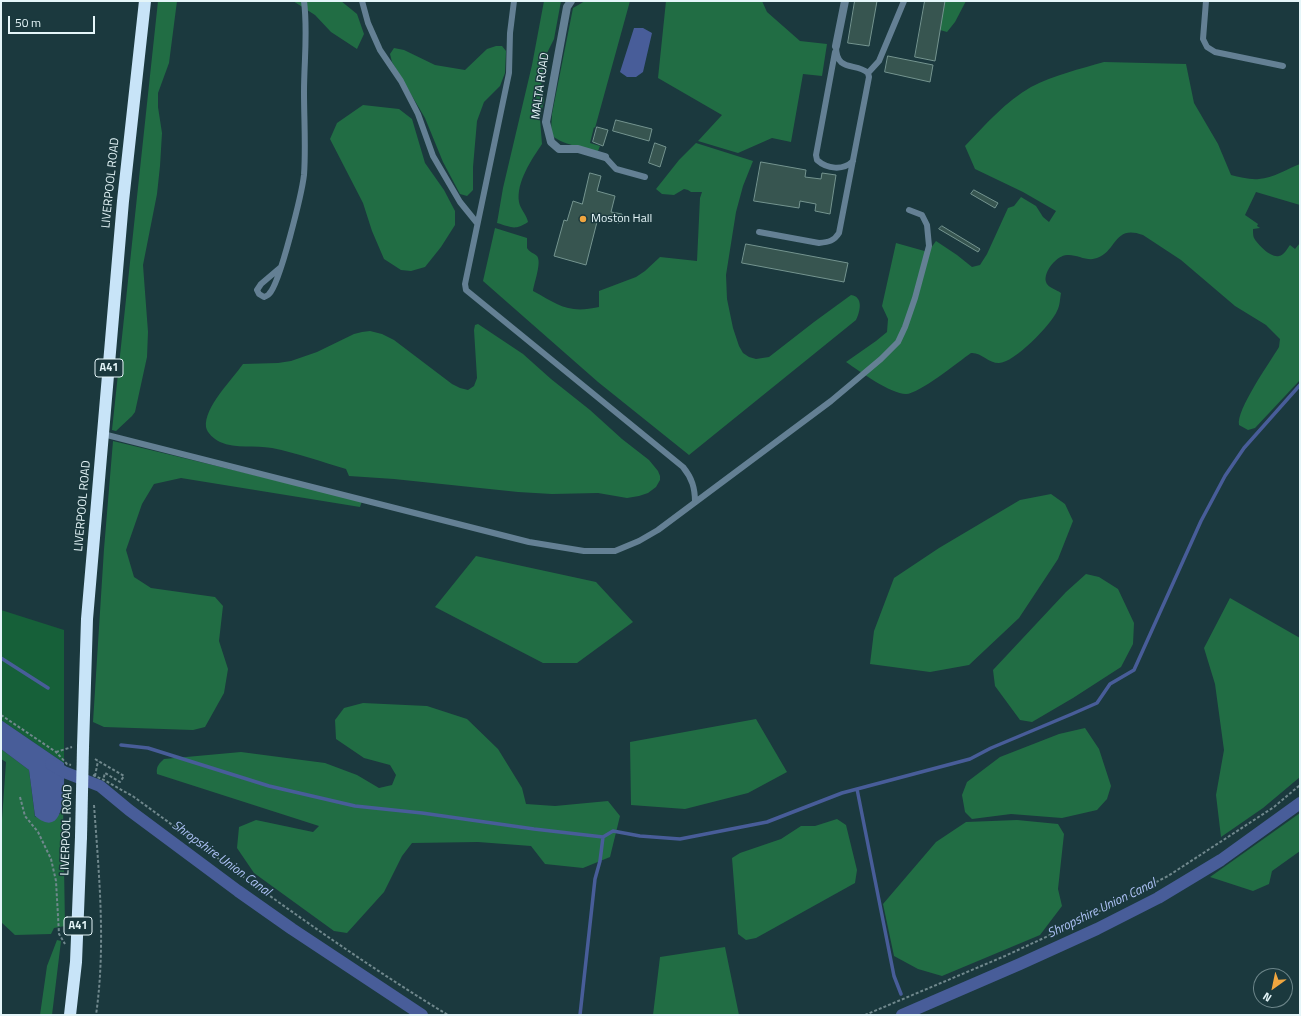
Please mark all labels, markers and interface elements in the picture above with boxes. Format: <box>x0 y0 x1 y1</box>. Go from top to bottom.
scale bar <box>10 8 97 34</box>
text: 50 m <box>15 13 41 32</box>
street label: MALTA ROAD <box>529 52 553 120</box>
street label: LIVERPOOL ROAD <box>99 137 123 229</box>
place label: Moston Hall <box>591 212 652 226</box>
marker: Moston Hall <box>578 214 588 224</box>
road number: A41 <box>95 359 123 377</box>
street label: LIVERPOOL ROAD <box>72 460 94 552</box>
street label: LIVERPOOL ROAD <box>58 784 76 876</box>
water label: Shropshire Union Canal <box>168 818 274 900</box>
water label: Shropshire Union Canal <box>1045 876 1159 942</box>
road number: A41 <box>64 917 92 935</box>
north arrow <box>1253 968 1293 1008</box>
text: N <box>1259 988 1275 1006</box>

